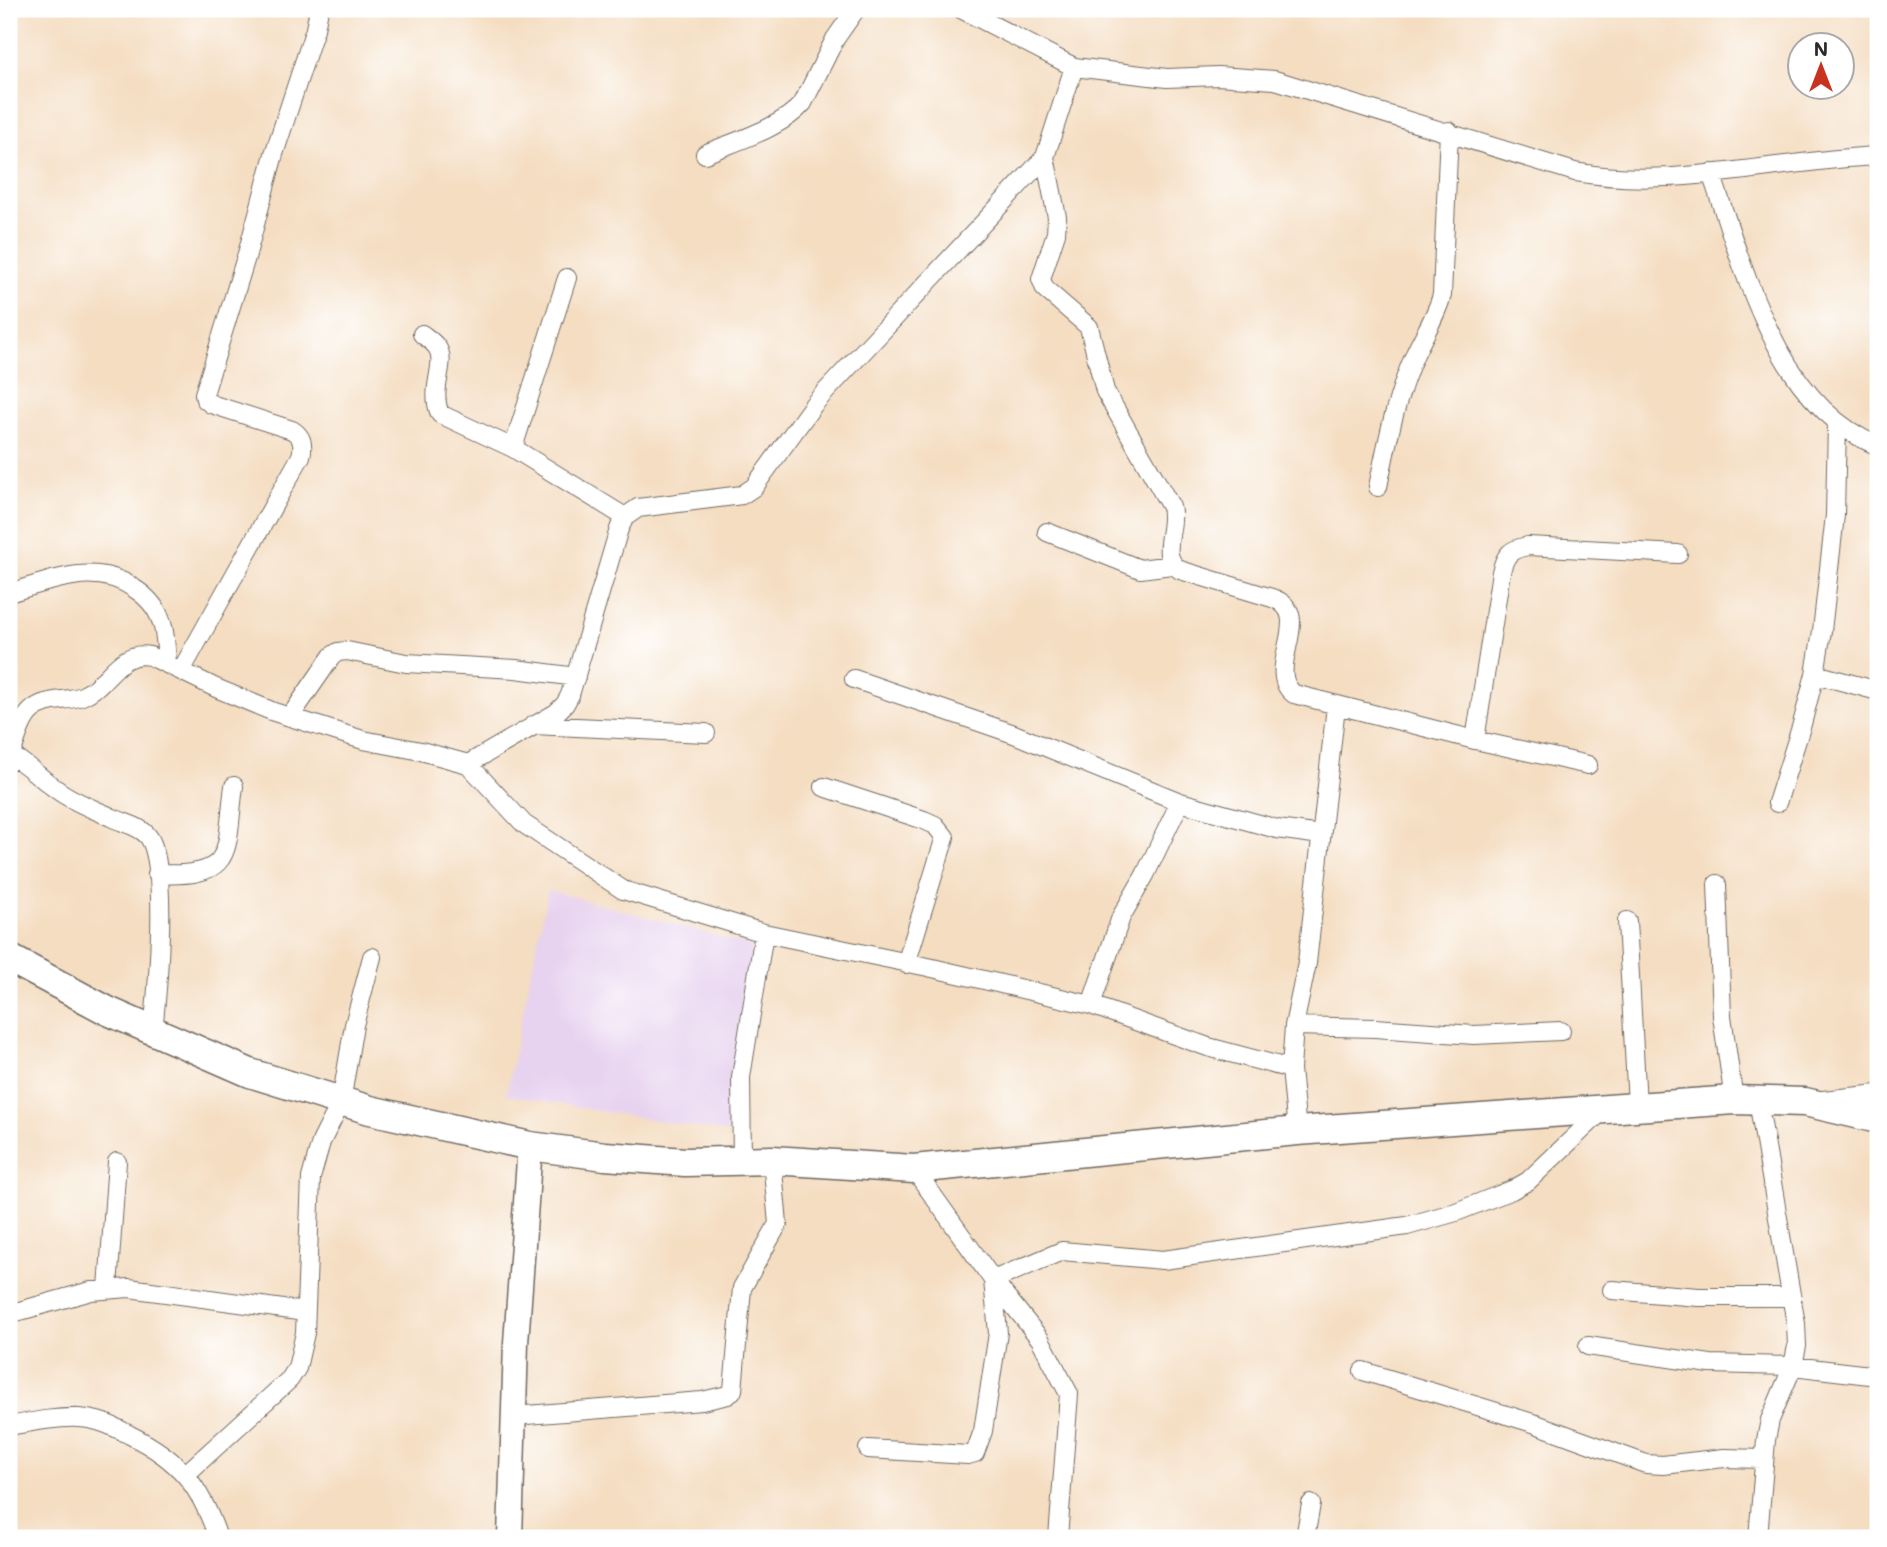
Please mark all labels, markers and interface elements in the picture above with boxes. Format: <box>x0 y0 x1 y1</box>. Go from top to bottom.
north arrow <box>1786 32 1856 102</box>
text: N <box>1814 36 1828 61</box>

